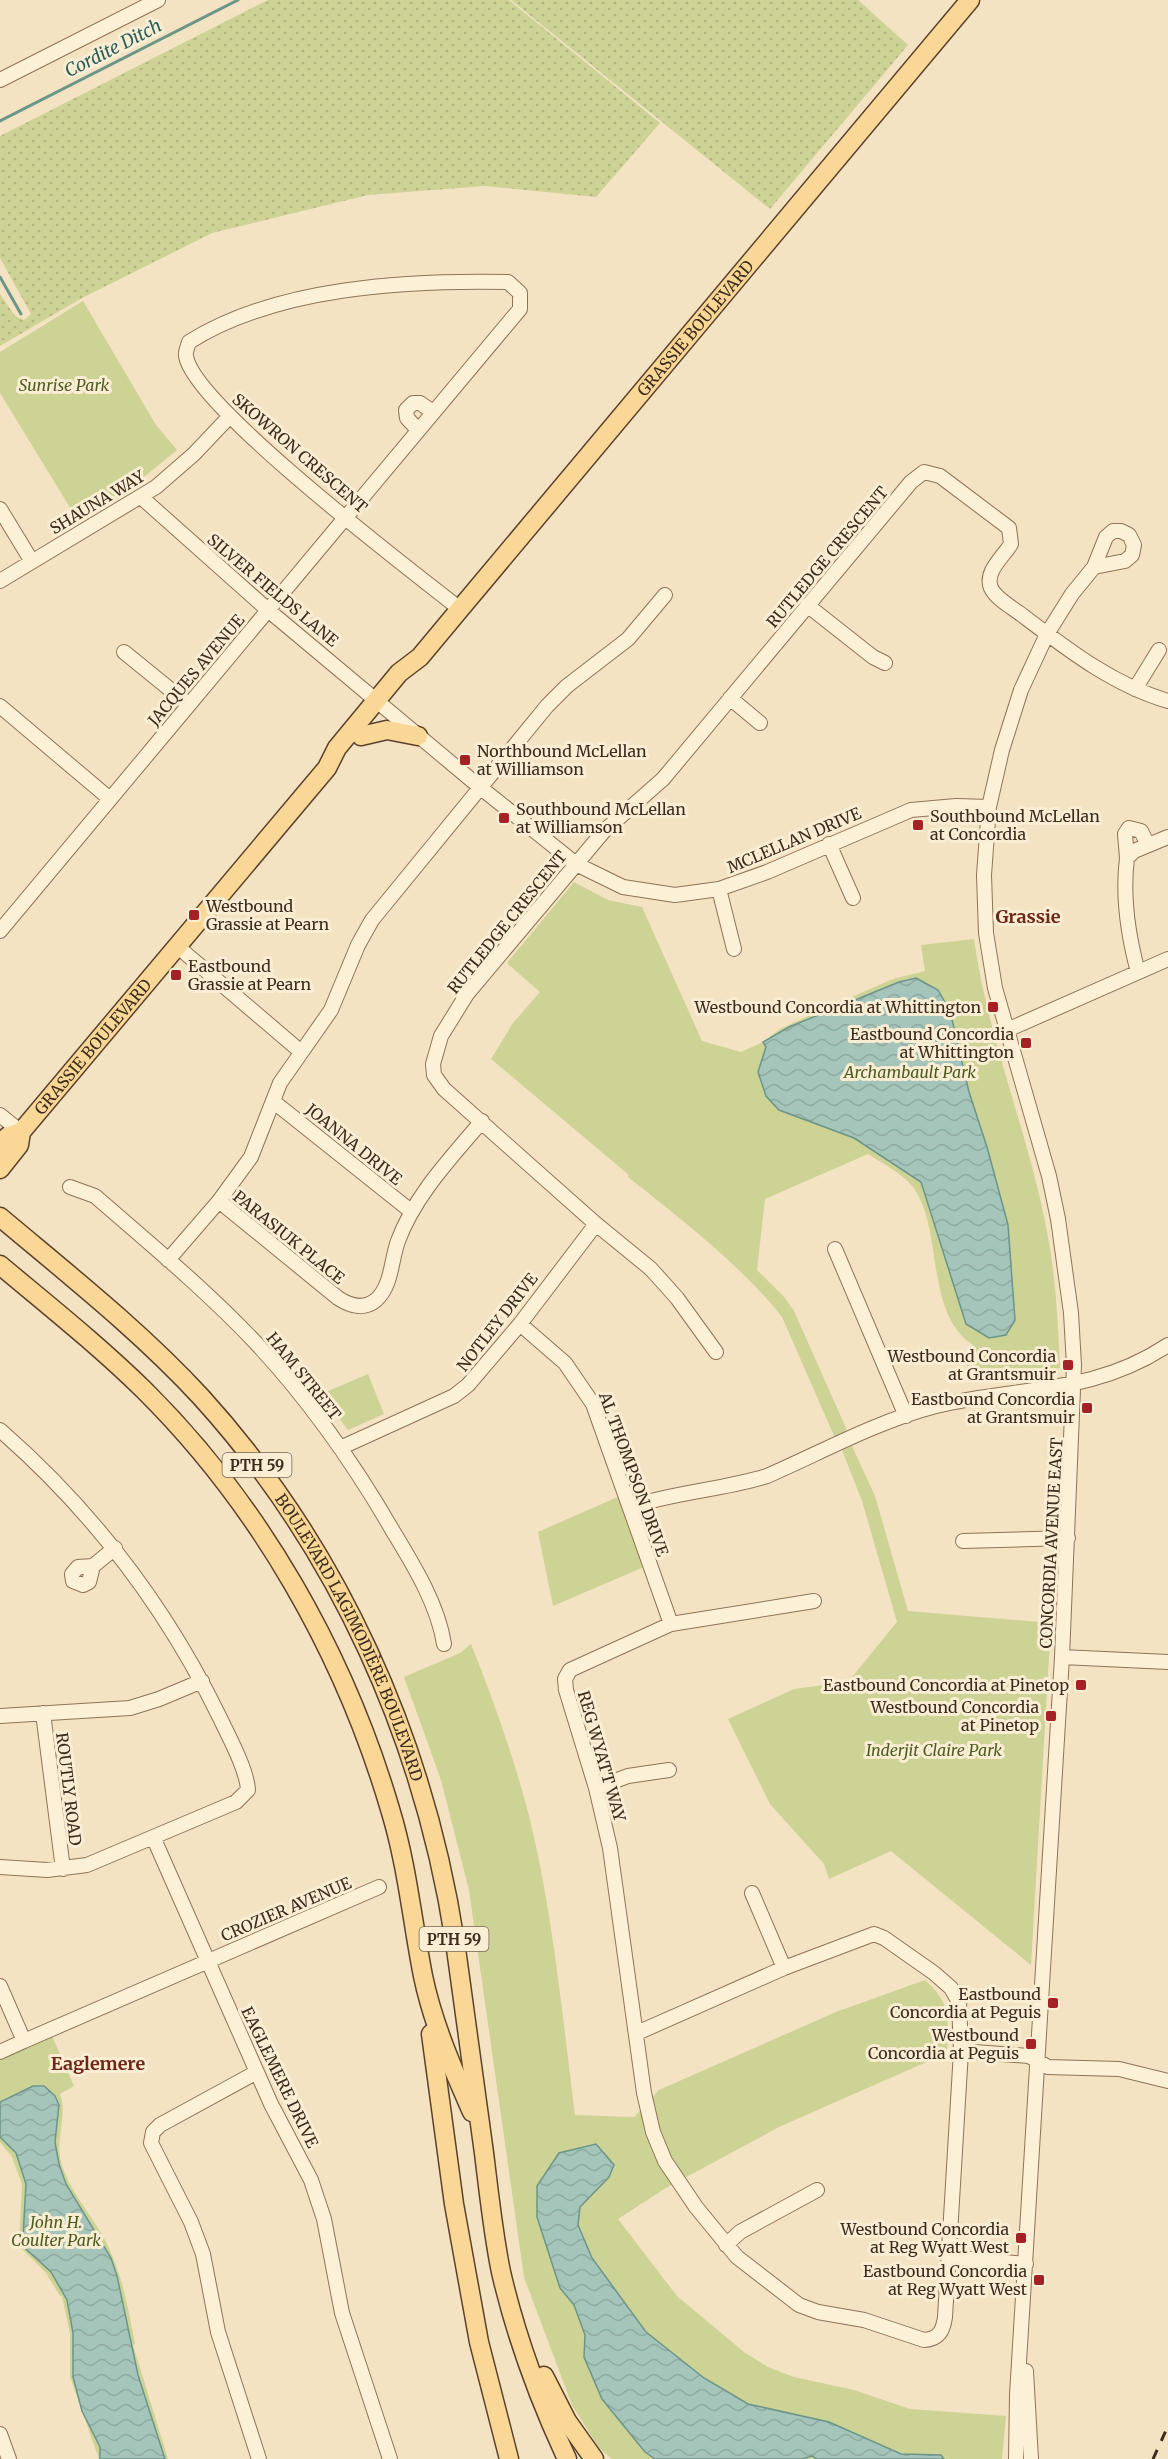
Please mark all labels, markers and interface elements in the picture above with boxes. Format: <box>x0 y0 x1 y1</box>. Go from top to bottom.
water label: Cordite Ditch <box>61 14 165 82</box>
street label: GRASSIE BOULEVARD <box>633 256 758 400</box>
park label: Sunrise Park <box>19 375 110 395</box>
street label: SKOWRON CRESCENT <box>228 389 372 517</box>
street label: SHAUNA WAY <box>46 465 149 538</box>
street label: RUTLEDGE CRESCENT <box>762 482 892 632</box>
street label: SILVER FIELDS LANE <box>203 529 343 651</box>
street label: JACQUES AVENUE <box>143 610 249 731</box>
place label: Northbound McLellan at Williamson <box>477 741 647 779</box>
marker: Northbound McLellan at Williamson <box>458 753 472 767</box>
place label: Southbound McLellan at Williamson <box>516 799 686 837</box>
street label: MCLELLAN DRIVE <box>724 802 865 877</box>
place label: Southbound McLellan at Concordia <box>930 806 1100 844</box>
marker: Southbound McLellan at Williamson <box>497 811 511 825</box>
marker: Southbound McLellan at Concordia <box>911 818 925 832</box>
street label: RUTLEDGE CRESCENT <box>443 846 571 998</box>
place label: Westbound Grassie at Pearn <box>205 896 329 934</box>
district label: Grassie <box>995 905 1061 928</box>
marker: Westbound Grassie at Pearn <box>187 908 201 922</box>
place label: Eastbound Grassie at Pearn <box>188 956 311 994</box>
marker: Eastbound Grassie at Pearn <box>169 968 183 982</box>
street label: GRASSIE BOULEVARD <box>30 975 155 1118</box>
place label: Westbound Concordia at Whittington <box>694 997 981 1017</box>
marker: Westbound Concordia at Whittington <box>986 1000 1000 1014</box>
place label: Eastbound Concordia at Whittington <box>850 1024 1014 1062</box>
marker: Eastbound Concordia at Whittington <box>1019 1036 1033 1050</box>
park label: Archambault Park <box>842 1062 976 1082</box>
street label: JOANNA DRIVE <box>301 1098 407 1189</box>
street label: PARASIUK PLACE <box>229 1186 349 1289</box>
street label: NOTLEY DRIVE <box>452 1268 542 1375</box>
street label: HAM STREET <box>262 1328 346 1424</box>
place label: Westbound Concordia at Grantsmuir <box>887 1346 1056 1384</box>
marker: Westbound Concordia at Grantsmuir <box>1061 1358 1075 1372</box>
street label: AL THOMPSON DRIVE <box>595 1388 673 1560</box>
place label: Eastbound Concordia at Grantsmuir <box>911 1389 1075 1427</box>
marker: Eastbound Concordia at Grantsmuir <box>1080 1401 1094 1415</box>
street label: CONCORDIA AVENUE EAST <box>1035 1437 1067 1649</box>
road number: PTH 59 <box>222 1453 292 1477</box>
street label: BOULEVARD LAGIMODIÈRE BOULEVARD <box>271 1490 427 1784</box>
place label: Eastbound Concordia at Pinetop <box>823 1675 1069 1695</box>
marker: Eastbound Concordia at Pinetop <box>1074 1678 1088 1692</box>
street label: REG WYATT WAY <box>574 1688 630 1824</box>
place label: Westbound Concordia at Pinetop <box>870 1697 1039 1735</box>
marker: Westbound Concordia at Pinetop <box>1044 1709 1058 1723</box>
street label: ROUTLY ROAD <box>52 1731 86 1847</box>
park label: Inderjit Claire Park <box>866 1740 1002 1760</box>
street label: CROZIER AVENUE <box>218 1872 355 1945</box>
road number: PTH 59 <box>420 1927 488 1951</box>
place label: Eastbound Concordia at Peguis <box>890 1984 1041 2022</box>
marker: Eastbound Concordia at Peguis <box>1046 1996 1060 2010</box>
street label: EAGLEMERE DRIVE <box>237 2003 323 2152</box>
place label: Westbound Concordia at Peguis <box>868 2025 1019 2063</box>
marker: Westbound Concordia at Peguis <box>1024 2037 1038 2051</box>
district label: Eaglemere <box>51 2052 145 2075</box>
park label: John H. Coulter Park <box>11 2212 101 2250</box>
place label: Westbound Concordia at Reg Wyatt West <box>840 2219 1010 2257</box>
marker: Westbound Concordia at Reg Wyatt West <box>1014 2231 1028 2245</box>
place label: Eastbound Concordia at Reg Wyatt West <box>863 2261 1028 2299</box>
marker: Eastbound Concordia at Reg Wyatt West <box>1032 2273 1046 2287</box>

